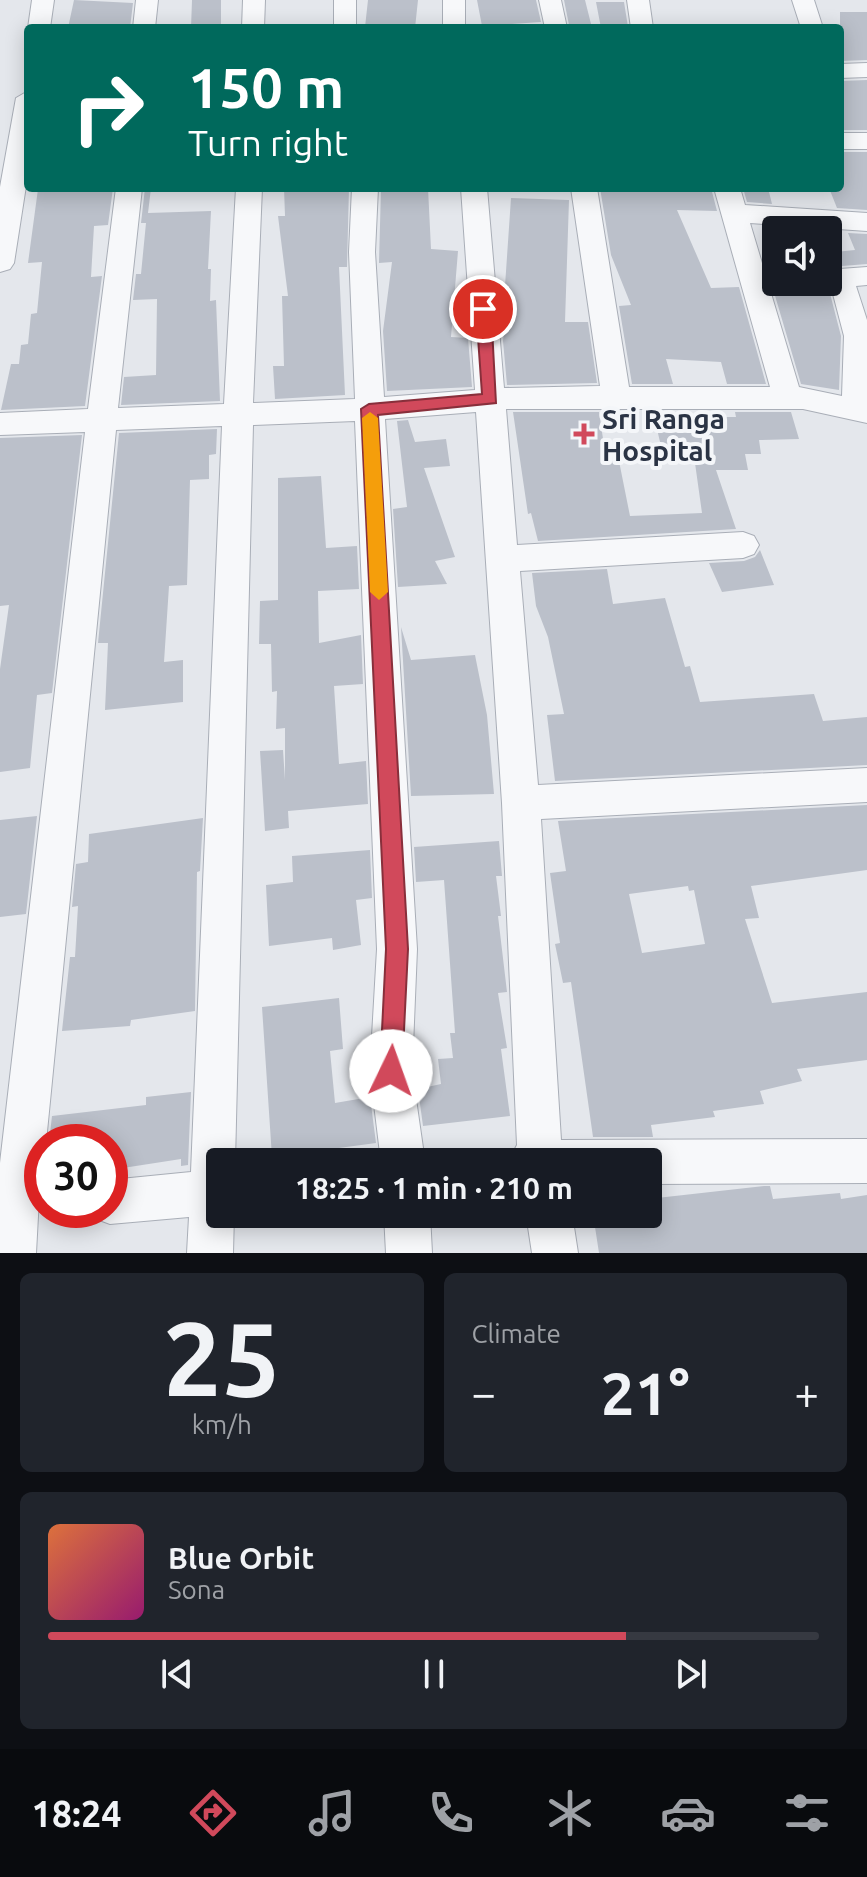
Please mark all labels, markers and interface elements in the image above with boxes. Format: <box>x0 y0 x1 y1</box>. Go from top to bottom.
icon: right <box>56 56 160 160</box>
text: 150 m <box>188 56 344 119</box>
text: Turn right <box>188 122 348 163</box>
map controls <box>762 216 842 296</box>
button: sound <box>762 216 842 296</box>
pin <box>449 275 517 343</box>
icon: arrive <box>461 287 505 331</box>
place label: Sri Ranga Hospital <box>602 403 725 466</box>
marker: Sri Ranga Hospital <box>573 423 595 445</box>
position arrow <box>349 1029 433 1113</box>
speed limit sign: 30 <box>24 1124 128 1228</box>
text: 18:25 · 1 min · 210 m <box>295 1171 573 1205</box>
text: 25 <box>163 1299 280 1416</box>
text: Climate <box>472 1319 561 1348</box>
text: 21° <box>601 1359 690 1426</box>
text: − <box>472 1368 496 1417</box>
text: + <box>794 1368 819 1417</box>
text: km/h <box>192 1410 252 1439</box>
text: Blue Orbit <box>168 1541 314 1575</box>
text: Sona <box>168 1575 225 1604</box>
icon: previous <box>155 1652 199 1696</box>
icon: pause <box>412 1652 456 1696</box>
icon: next <box>669 1652 713 1696</box>
icon: directions <box>185 1785 241 1841</box>
icon: music <box>304 1785 360 1841</box>
icon: phone <box>423 1785 479 1841</box>
icon: climate <box>542 1785 598 1841</box>
icon: car <box>660 1785 716 1841</box>
icon: filters <box>779 1785 835 1841</box>
text: 18:24 <box>31 1793 122 1834</box>

